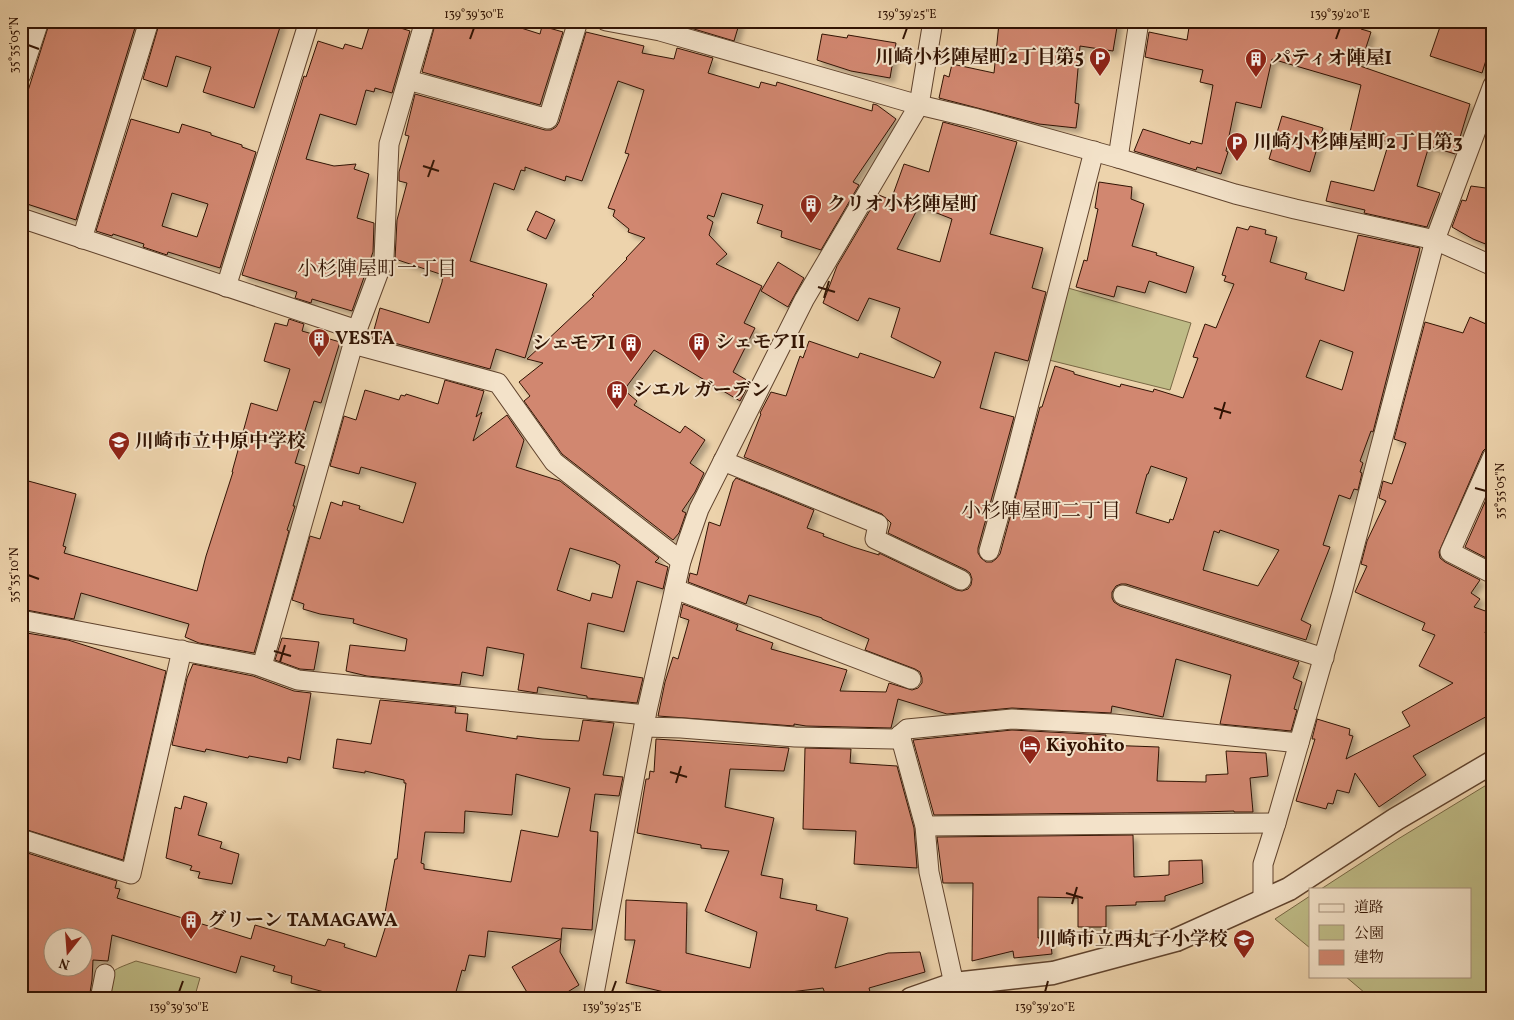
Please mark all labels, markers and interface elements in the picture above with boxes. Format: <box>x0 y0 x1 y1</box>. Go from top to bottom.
text: 139°39'30"E <box>444 7 504 23</box>
text: 139°39'25"E <box>878 7 936 23</box>
text: 139°39'20"E <box>1310 7 1370 23</box>
text: 35°35'05"N <box>7 17 23 73</box>
place label: 川崎小杉陣屋町2丁目第5 <box>875 45 1084 71</box>
parking icon: 川崎小杉陣屋町2丁目第5 <box>1088 46 1112 77</box>
place label: パティオ陣屋I <box>1272 46 1392 72</box>
building icon: パティオ陣屋I <box>1244 47 1268 78</box>
place label: 川崎小杉陣屋町2丁目第3 <box>1253 130 1463 156</box>
parking icon: 川崎小杉陣屋町2丁目第3 <box>1225 131 1249 162</box>
place label: クリオ小杉陣屋町 <box>827 192 979 218</box>
building icon: クリオ小杉陣屋町 <box>799 193 823 224</box>
district label: 小杉陣屋町一丁目 <box>297 256 457 284</box>
place label: VESTA <box>335 326 395 352</box>
building icon: VESTA <box>307 327 331 358</box>
place label: シェモアII <box>715 330 805 356</box>
place label: シェモアI <box>532 331 615 357</box>
building icon: シェモアII <box>687 331 711 362</box>
building icon: シェモアI <box>619 332 643 363</box>
place label: シエル ガーデン <box>633 378 769 404</box>
building icon: シエル ガーデン <box>605 379 629 410</box>
place label: 川崎市立中原中学校 <box>135 429 306 455</box>
school or university icon: 川崎市立中原中学校 <box>107 430 131 461</box>
text: 35°35'05"N <box>1493 463 1509 519</box>
district label: 小杉陣屋町二丁目 <box>961 498 1121 526</box>
text: 35°35'10"N <box>7 547 23 603</box>
place label: Kiyohito <box>1046 733 1125 759</box>
hotel icon: Kiyohito <box>1018 734 1042 765</box>
legend <box>1309 888 1472 978</box>
text: 道路 <box>1354 898 1384 919</box>
place label: グリーン TAMAGAWA <box>207 908 398 934</box>
building icon: グリーン TAMAGAWA <box>179 909 203 940</box>
text: 公園 <box>1354 924 1384 945</box>
place label: 川崎市立西丸子小学校 <box>1038 927 1228 953</box>
north arrow <box>42 928 92 978</box>
school or university icon: 川崎市立西丸子小学校 <box>1232 928 1256 959</box>
text: 建物 <box>1354 948 1384 969</box>
text: N <box>57 952 72 974</box>
text: 139°39'30"E <box>149 1000 209 1016</box>
text: 139°39'25"E <box>583 1000 641 1016</box>
text: 139°39'20"E <box>1015 1000 1075 1016</box>

